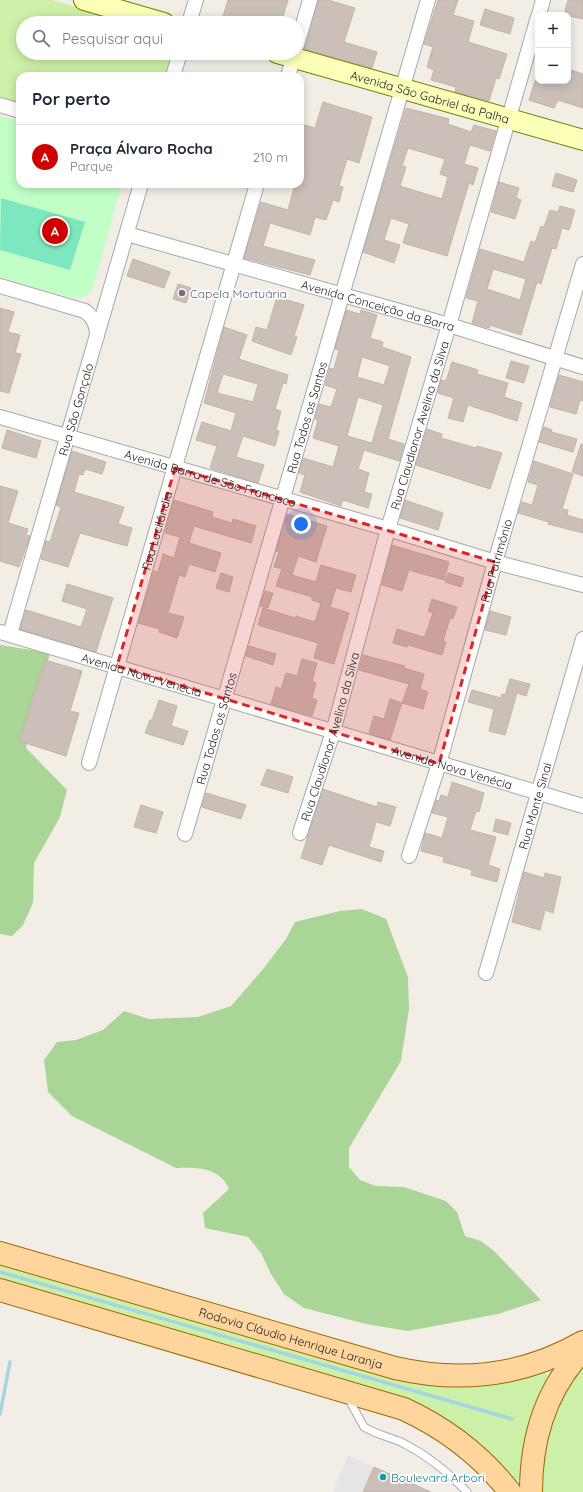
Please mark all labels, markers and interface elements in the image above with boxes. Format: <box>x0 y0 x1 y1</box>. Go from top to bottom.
map controls <box>535 12 571 84</box>
button: + <box>535 12 571 48</box>
search box <box>16 16 304 60</box>
icon: search <box>30 27 52 49</box>
text: Pesquisar aqui <box>62 29 163 48</box>
button: − <box>535 48 571 84</box>
street label: Avenida São Gabriel da Palha <box>349 67 511 126</box>
text: Por perto <box>32 88 110 109</box>
text: Praça Álvaro Rocha <box>70 139 213 158</box>
text: A <box>41 149 49 165</box>
text: 210 m <box>253 149 288 165</box>
text: Parque <box>70 158 113 174</box>
pin: A <box>42 216 68 246</box>
street label: Avenida Conceição da Barra <box>300 276 457 334</box>
place label: Capela Mortuária <box>190 286 287 301</box>
marker: Capela Mortuária <box>177 288 187 298</box>
street label: Rua Claudionor Avelino da Silva <box>387 339 451 511</box>
street label: Rua Todos os Santos <box>283 359 330 475</box>
street label: Rua São Gonçalo <box>55 361 96 457</box>
street label: Avenida Barra de São Francisco <box>123 446 298 510</box>
street label: Rua Lucilândia <box>138 489 175 572</box>
your location <box>291 514 311 534</box>
street label: Rua Patrimônio <box>477 517 515 604</box>
street label: Avenida Nova Venécia <box>80 649 204 699</box>
street label: Rua Claudionor Avelino da Silva <box>297 650 362 823</box>
street label: Rua Todos os Santos <box>192 670 239 786</box>
street label: Avenida Nova Venécia <box>390 742 514 792</box>
street label: Rua Monte Sinai <box>515 761 554 851</box>
street label: Rodovia Cláudio Henrique Laranja <box>197 1304 385 1372</box>
place label: Boulevard Arbori <box>391 1470 485 1485</box>
marker: Boulevard Arbori <box>378 1472 388 1482</box>

